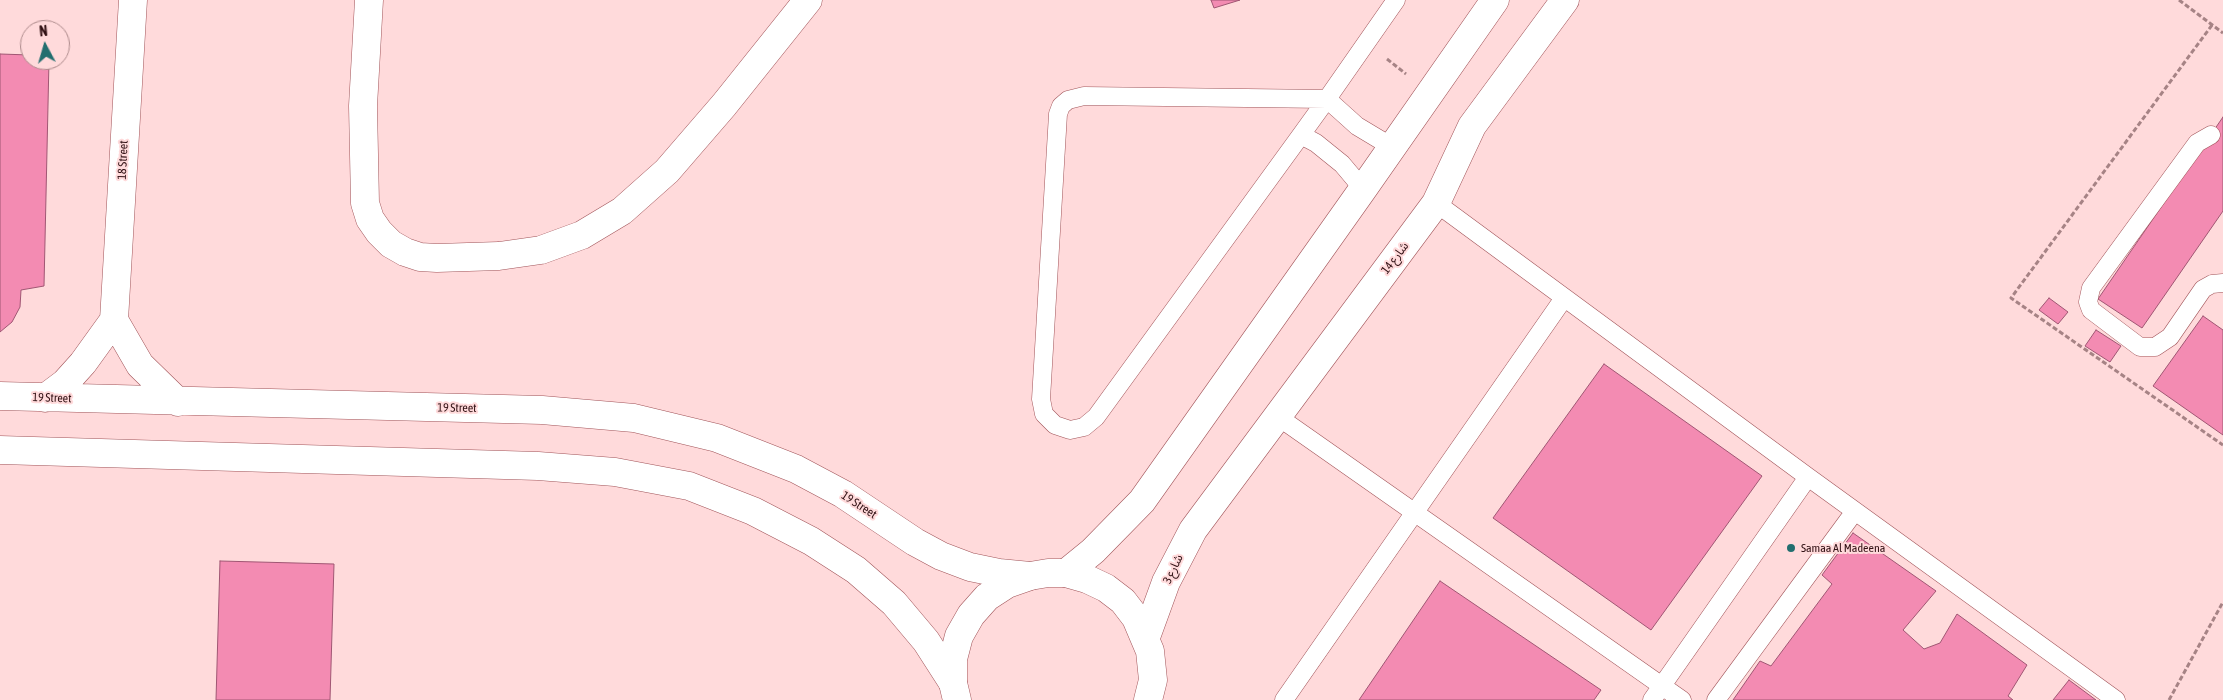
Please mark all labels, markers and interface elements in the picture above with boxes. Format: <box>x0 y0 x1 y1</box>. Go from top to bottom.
north arrow <box>20 20 70 70</box>
text: N <box>39 23 48 39</box>
street label: 18 Street <box>115 140 131 180</box>
street label: شارع 14 <box>1378 239 1412 277</box>
street label: 19 Street <box>32 390 72 406</box>
street label: 19 Street <box>437 400 477 416</box>
street label: 19 Street <box>839 488 879 522</box>
place label: Samaa Al Madeena <box>1801 541 1885 555</box>
marker: Samaa Al Madeena <box>1785 542 1797 554</box>
street label: شارع 3 <box>1160 552 1186 586</box>

